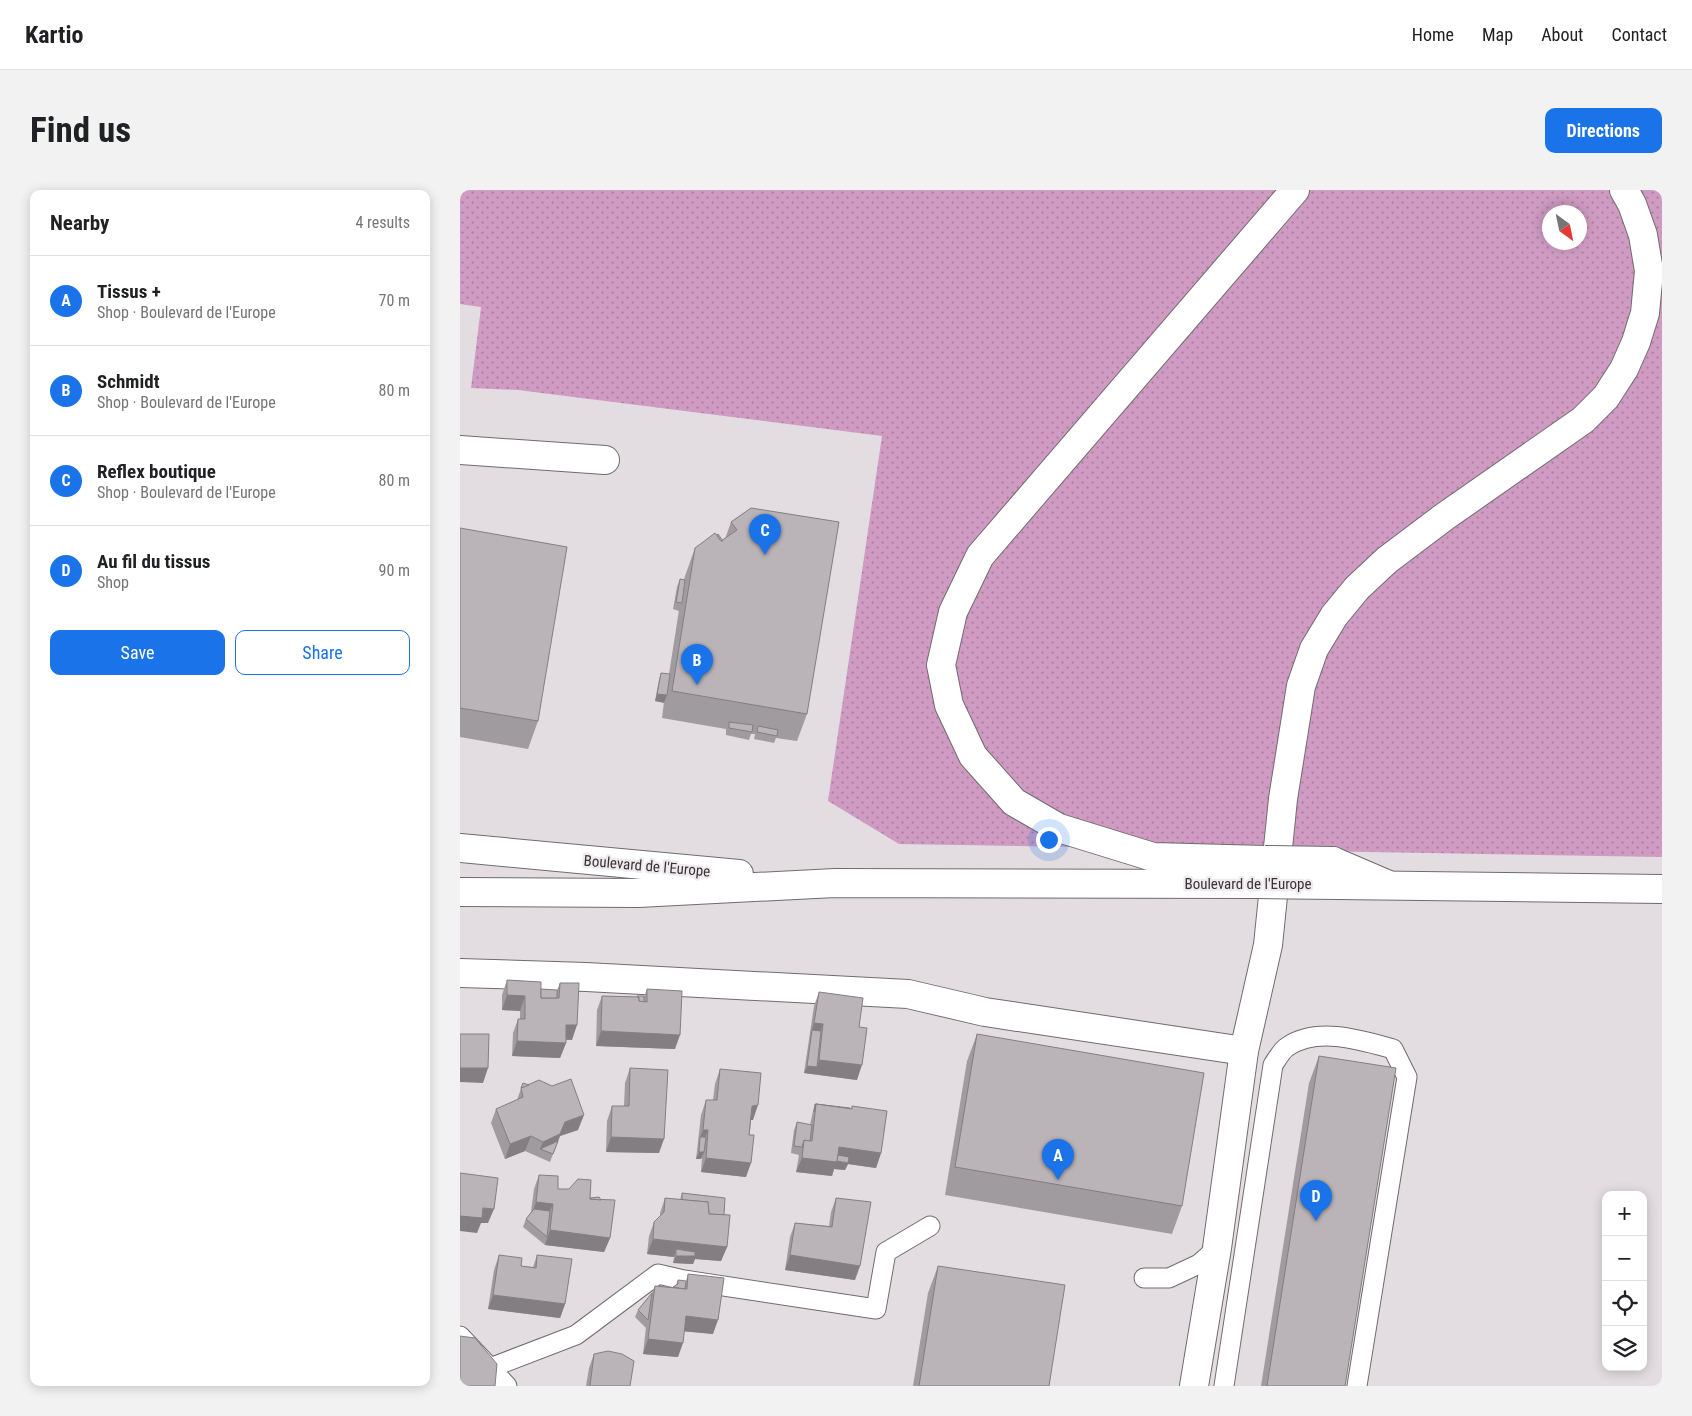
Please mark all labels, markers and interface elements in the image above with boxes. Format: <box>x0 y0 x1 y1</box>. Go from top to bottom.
text: Kartio <box>25 21 83 49</box>
text: Home <box>1412 24 1454 45</box>
text: Map <box>1482 24 1513 45</box>
text: About <box>1541 24 1583 45</box>
text: Contact <box>1611 24 1667 45</box>
button: Directions <box>1545 108 1662 153</box>
text: Find us <box>30 110 131 151</box>
north arrow <box>1542 205 1587 250</box>
text: Nearby <box>50 211 109 235</box>
text: 4 results <box>355 213 410 232</box>
text: Tissus + <box>97 280 161 303</box>
text: A <box>61 291 71 310</box>
text: 70 m <box>378 291 410 310</box>
text: Shop · Boulevard de l'Europe <box>97 303 276 322</box>
text: Schmidt <box>97 370 159 393</box>
text: B <box>62 381 70 400</box>
text: 80 m <box>378 381 410 400</box>
text: Shop · Boulevard de l'Europe <box>97 393 276 412</box>
text: Reflex boutique <box>97 460 216 483</box>
text: C <box>61 471 71 490</box>
text: 80 m <box>378 471 410 490</box>
text: Shop · Boulevard de l'Europe <box>97 483 276 502</box>
pin: C <box>749 514 781 555</box>
text: Au fil du tissus <box>97 550 210 573</box>
text: D <box>61 561 71 580</box>
text: 90 m <box>378 561 410 580</box>
text: Shop <box>97 573 129 592</box>
button: Save <box>50 630 225 675</box>
button: Share <box>235 630 410 675</box>
pin: B <box>681 644 713 685</box>
your location <box>1036 827 1062 853</box>
street label: Boulevard de l'Europe <box>583 851 711 881</box>
street label: Boulevard de l'Europe <box>1184 875 1312 893</box>
pin: A <box>1042 1139 1074 1180</box>
pin: D <box>1300 1180 1332 1221</box>
map controls <box>1602 1191 1647 1371</box>
button: + <box>1602 1191 1647 1236</box>
button: − <box>1602 1236 1647 1281</box>
button: locate <box>1602 1281 1647 1326</box>
button: layers <box>1602 1326 1647 1371</box>

